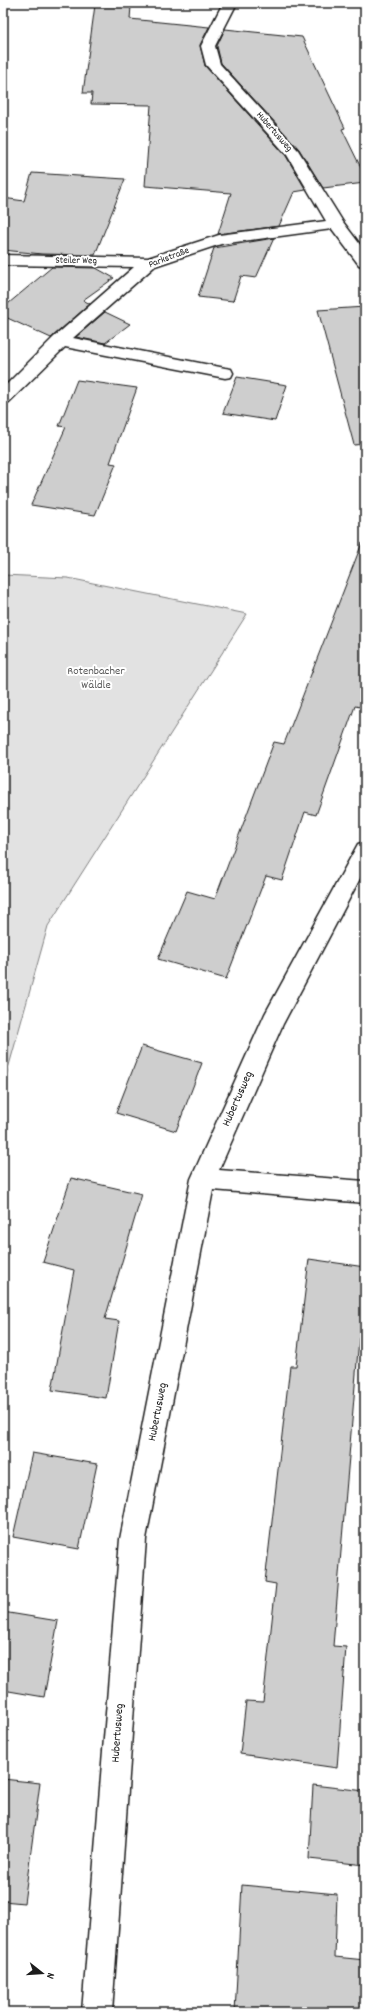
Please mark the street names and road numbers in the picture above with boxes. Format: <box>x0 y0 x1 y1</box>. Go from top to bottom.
street label: Hubertusweg <box>253 109 295 155</box>
street label: Parkstraße <box>147 244 192 272</box>
street label: Steiler Weg <box>55 254 97 268</box>
street label: Hubertusweg <box>218 1069 258 1129</box>
street label: Hubertusweg <box>144 1381 172 1443</box>
street label: Hubertusweg <box>107 1703 129 1763</box>

